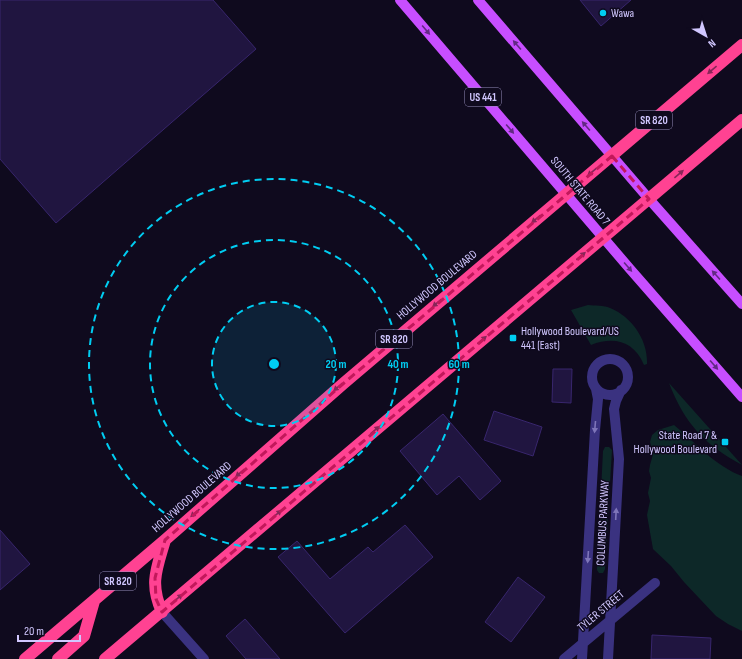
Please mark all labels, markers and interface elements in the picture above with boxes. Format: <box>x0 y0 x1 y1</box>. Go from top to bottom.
place label: Wawa <box>611 6 635 21</box>
marker: Wawa <box>598 8 608 18</box>
north arrow <box>686 16 726 56</box>
one-way arrow <box>421 24 430 35</box>
text: N <box>706 36 718 50</box>
one-way arrow <box>512 40 521 50</box>
one-way arrow <box>708 65 717 74</box>
road number: US 441 <box>465 88 501 106</box>
road number: SR 820 <box>636 111 672 129</box>
one-way arrow <box>582 121 591 131</box>
one-way arrow <box>505 123 514 134</box>
street label: SOUTH STATE ROAD 7 <box>547 154 613 228</box>
one-way arrow <box>587 168 597 177</box>
one-way arrow <box>673 169 684 178</box>
one-way arrow <box>531 215 542 224</box>
street label: HOLLYWOOD BOULEVARD <box>394 247 480 323</box>
one-way arrow <box>575 252 586 261</box>
one-way arrow <box>624 262 633 272</box>
one-way arrow <box>711 270 721 280</box>
one-way arrow <box>432 299 442 308</box>
place label: Hollywood Boulevard/US 441 (East) <box>521 324 619 353</box>
road number: SR 820 <box>376 330 412 348</box>
marker: Hollywood Boulevard/US 441 (East) <box>508 333 518 343</box>
one-way arrow <box>476 336 487 345</box>
centre of rings <box>267 357 281 371</box>
text: 20 m <box>326 357 346 372</box>
text: 40 m <box>387 357 409 372</box>
text: 60 m <box>448 357 470 372</box>
one-way arrow <box>709 360 718 369</box>
one-way arrow <box>333 383 343 392</box>
one-way arrow <box>592 421 599 433</box>
one-way arrow <box>370 426 381 435</box>
place label: State Road 7 & Hollywood Boulevard <box>634 428 717 457</box>
marker: State Road 7 & Hollywood Boulevard <box>720 437 730 447</box>
street label: HOLLYWOOD BOULEVARD <box>149 458 235 536</box>
one-way arrow <box>235 469 246 478</box>
street label: COLUMBUS PARKWAY <box>593 480 613 566</box>
one-way arrow <box>613 507 619 520</box>
one-way arrow <box>191 508 200 517</box>
one-way arrow <box>272 509 282 518</box>
one-way arrow <box>585 551 591 564</box>
road number: SR 820 <box>100 572 136 590</box>
street label: TYLER STREET <box>574 587 628 635</box>
one-way arrow <box>173 594 183 603</box>
scale bar <box>18 617 80 643</box>
text: 20 m <box>24 624 44 639</box>

